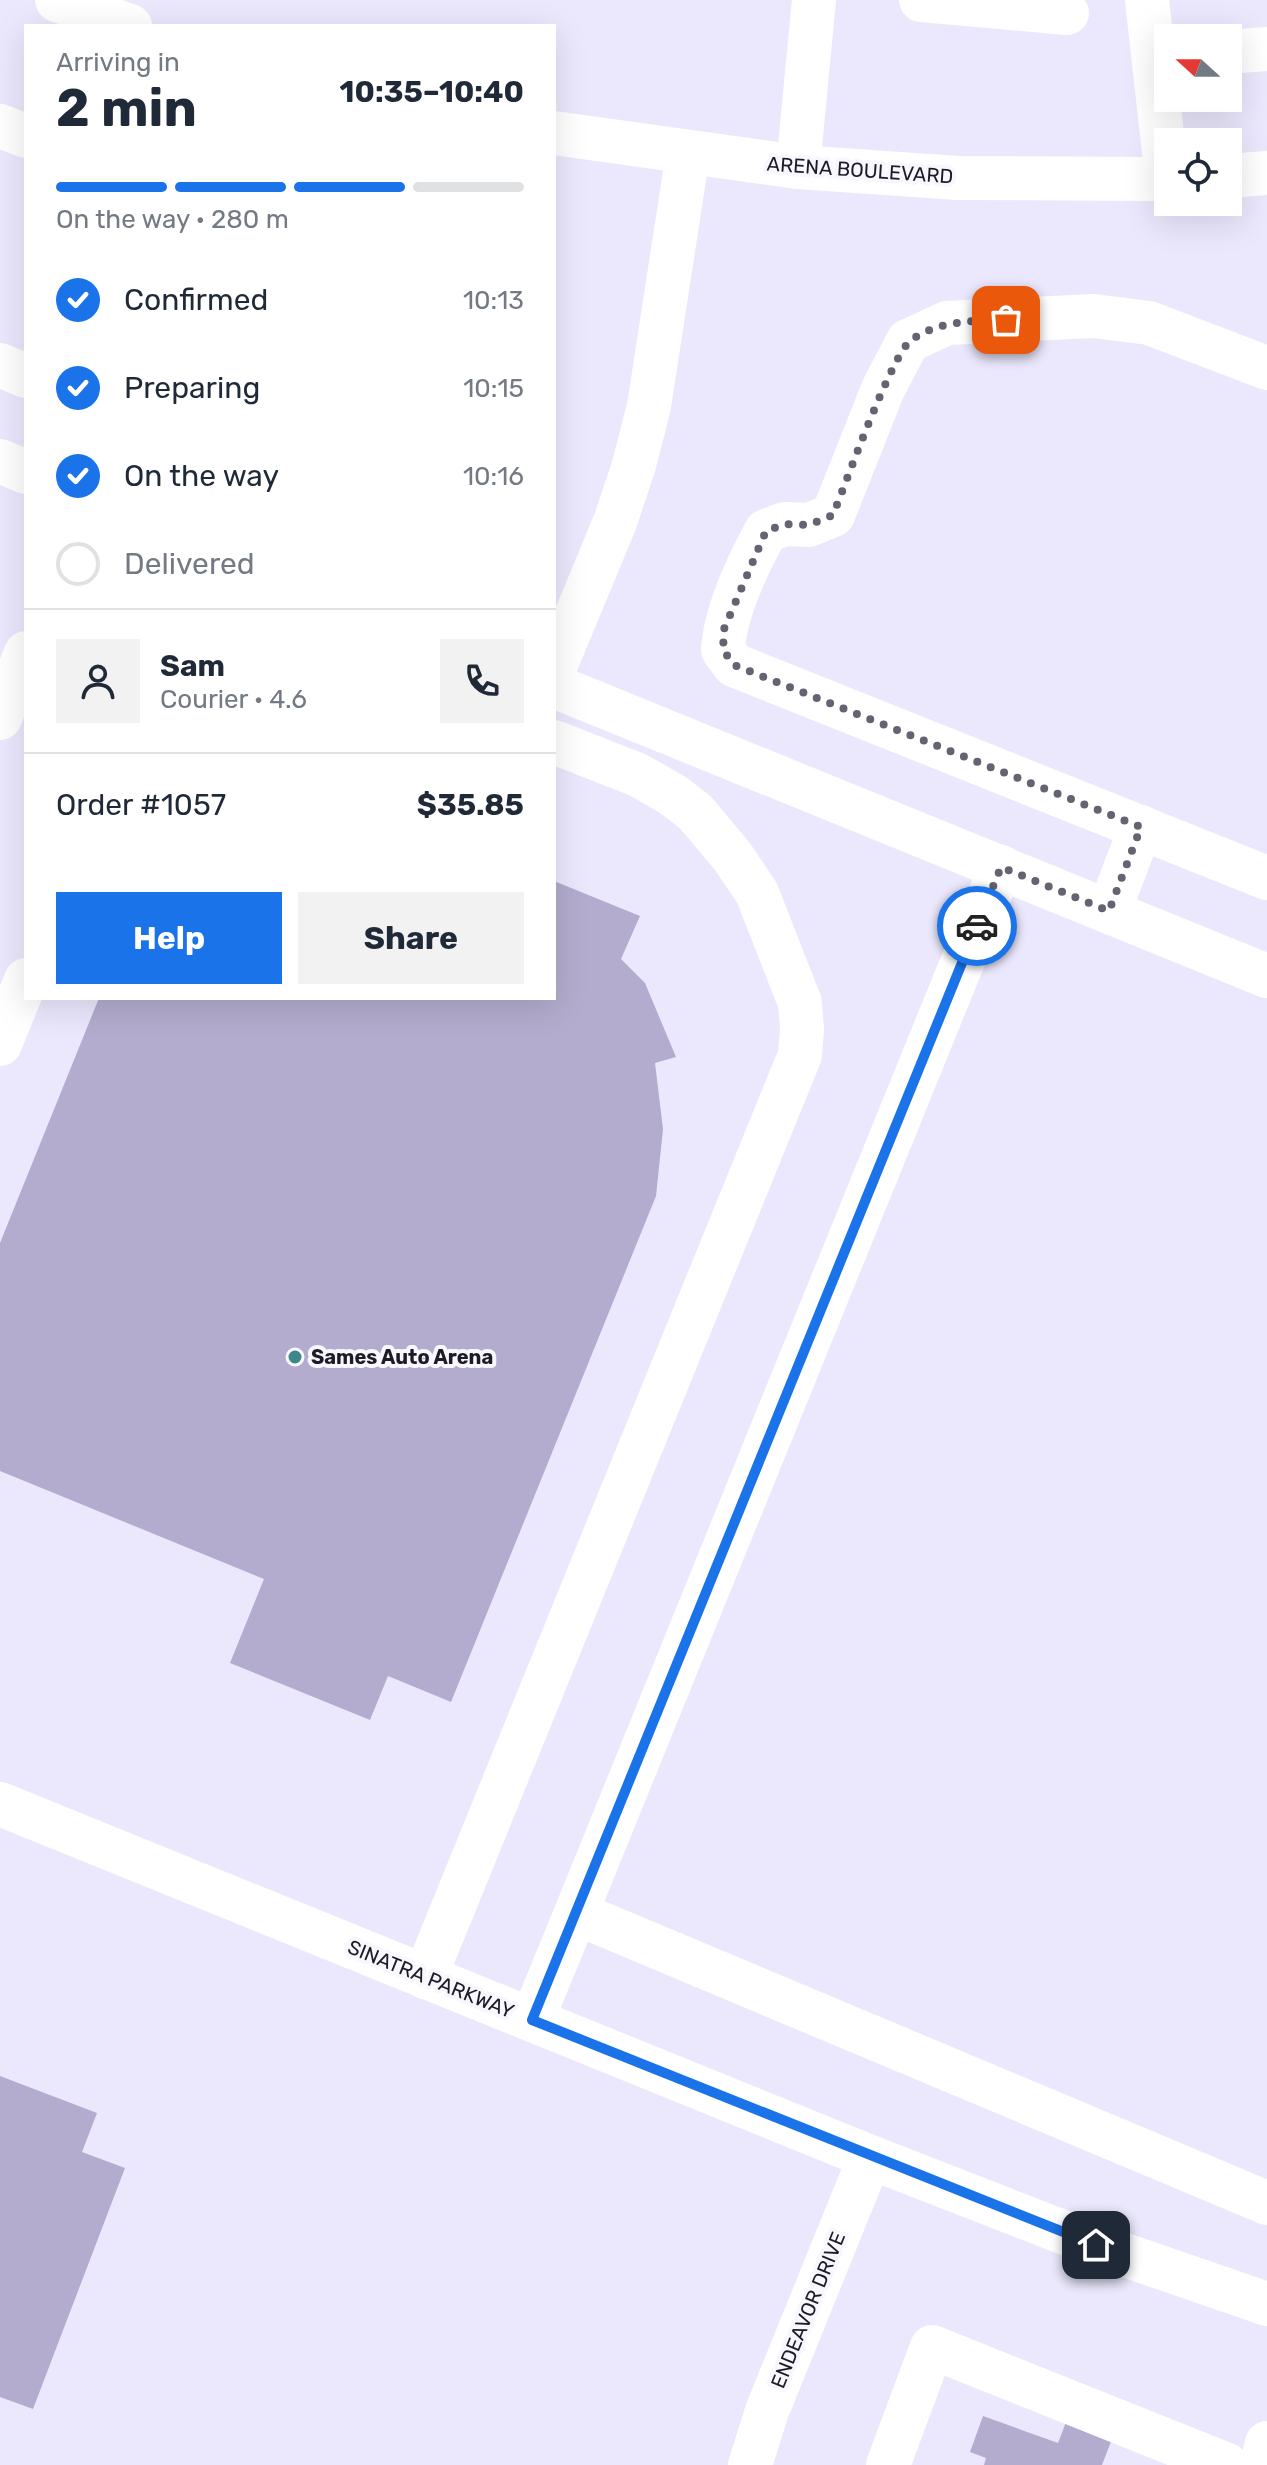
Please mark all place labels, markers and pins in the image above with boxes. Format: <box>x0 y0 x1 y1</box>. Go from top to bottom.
pin <box>972 286 1040 354</box>
place label: Sames Auto Arena <box>311 1345 493 1369</box>
marker: Sames Auto Arena <box>286 1348 304 1366</box>
pin <box>1062 2211 1130 2279</box>

